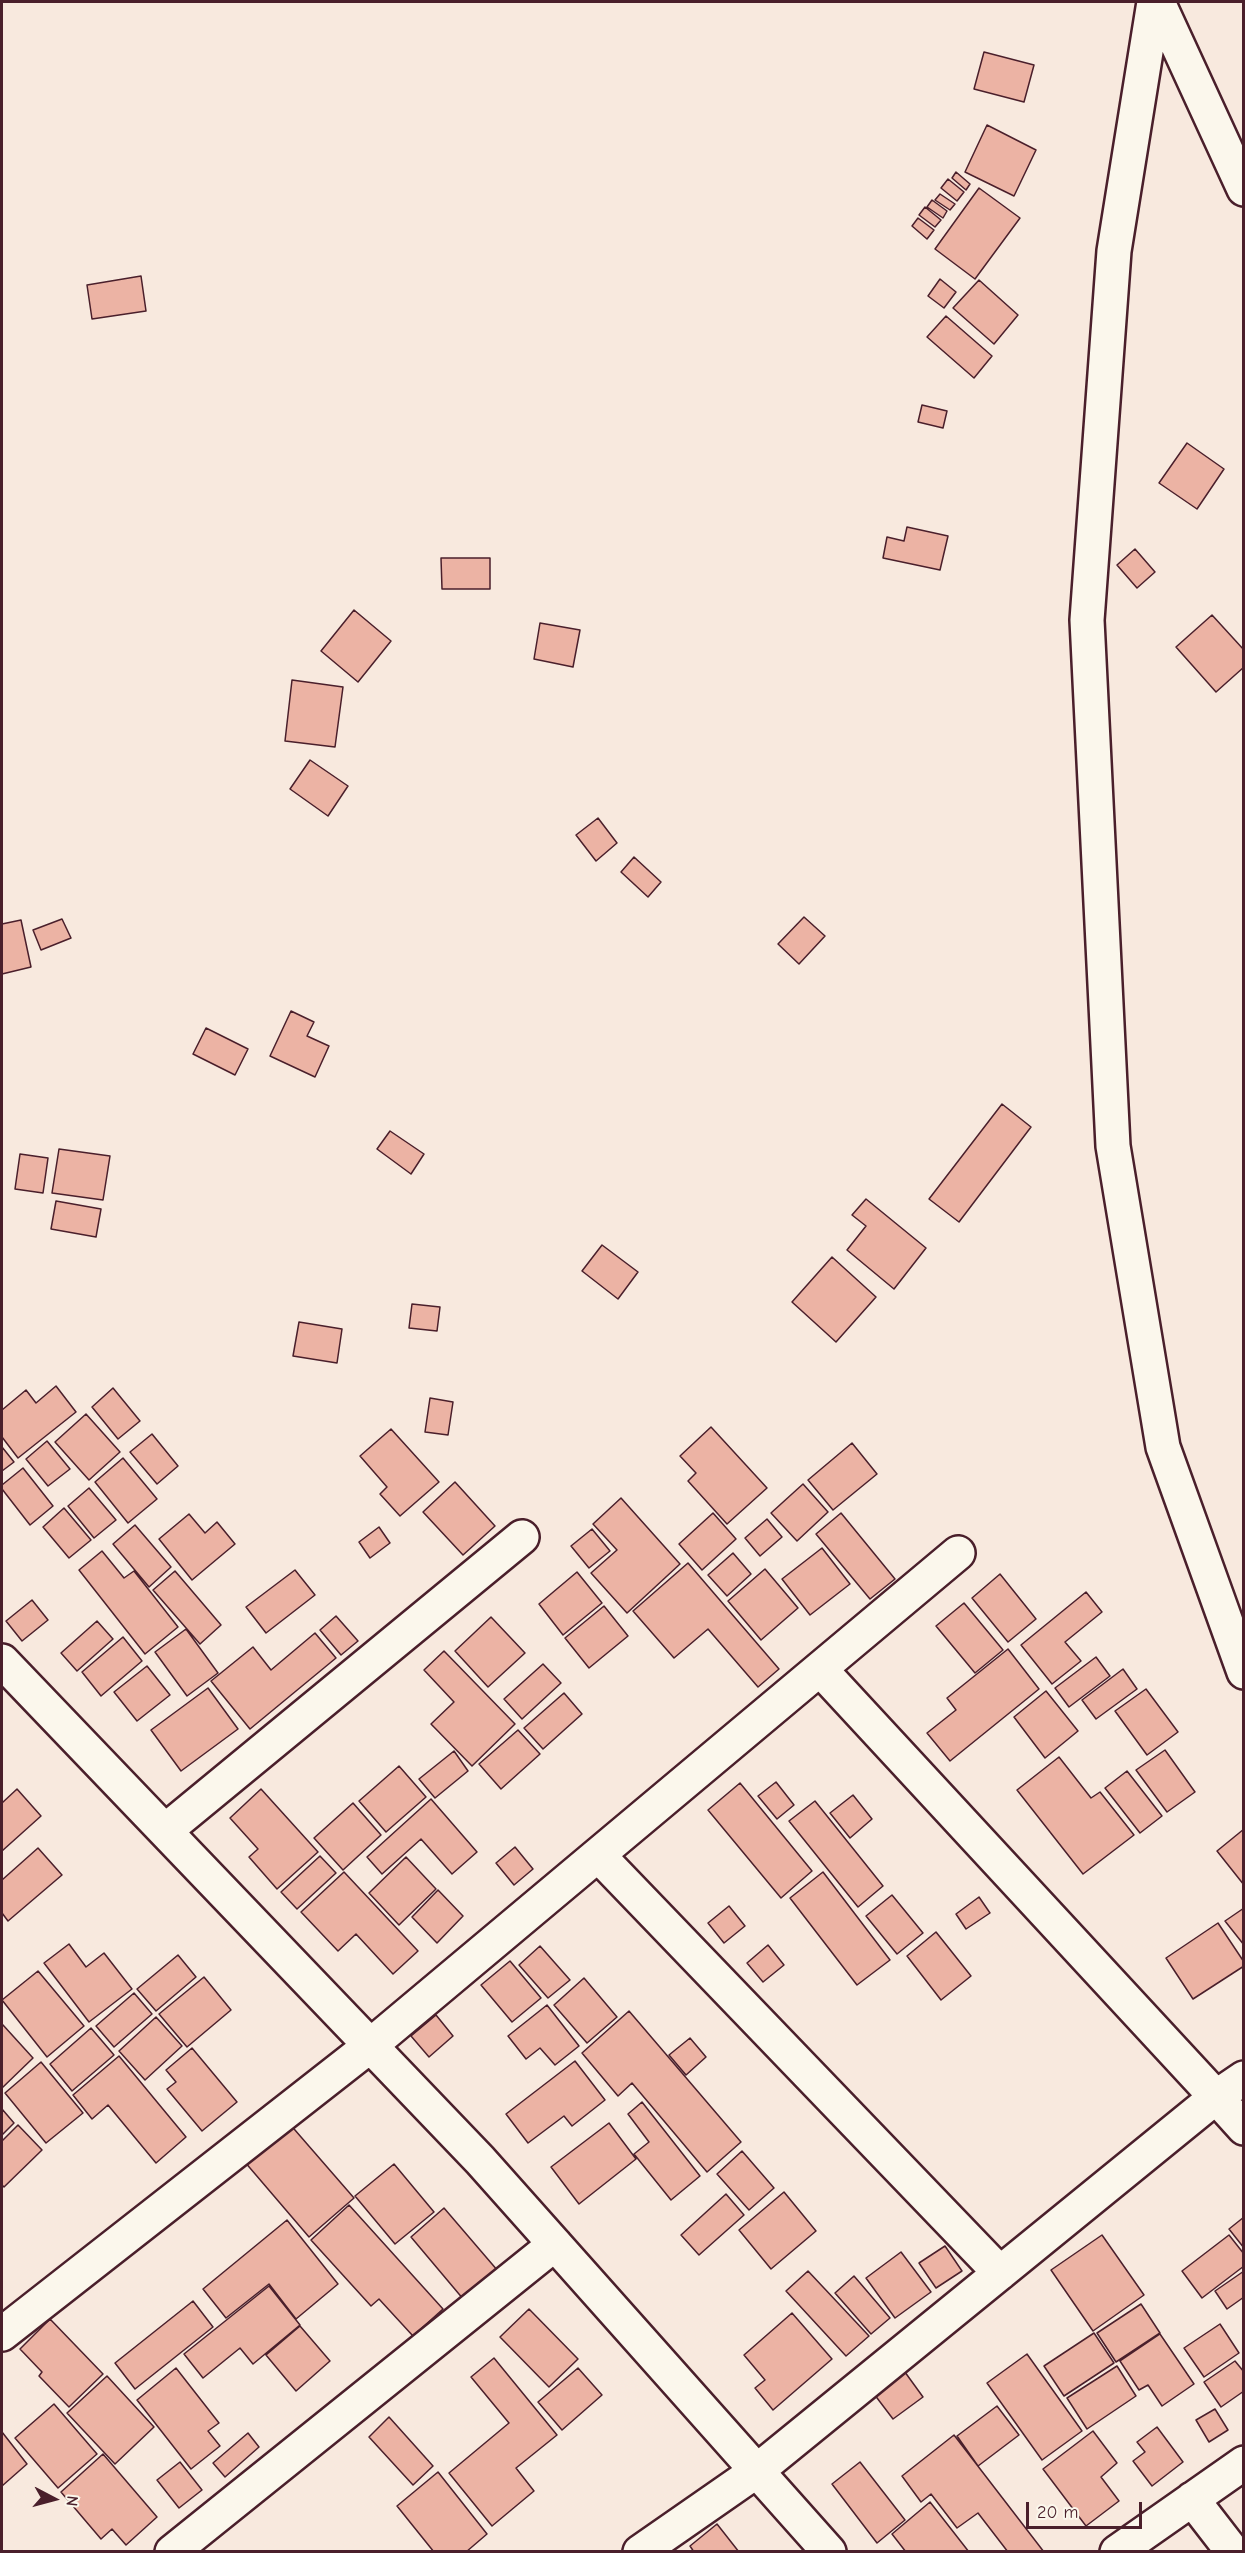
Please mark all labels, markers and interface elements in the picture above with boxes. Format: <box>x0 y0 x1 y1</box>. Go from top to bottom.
north arrow <box>24 2469 84 2529</box>
scale bar <box>1029 2490 1144 2528</box>
text: N <box>62 2495 81 2507</box>
text: 20 m <box>1037 2502 1078 2523</box>

